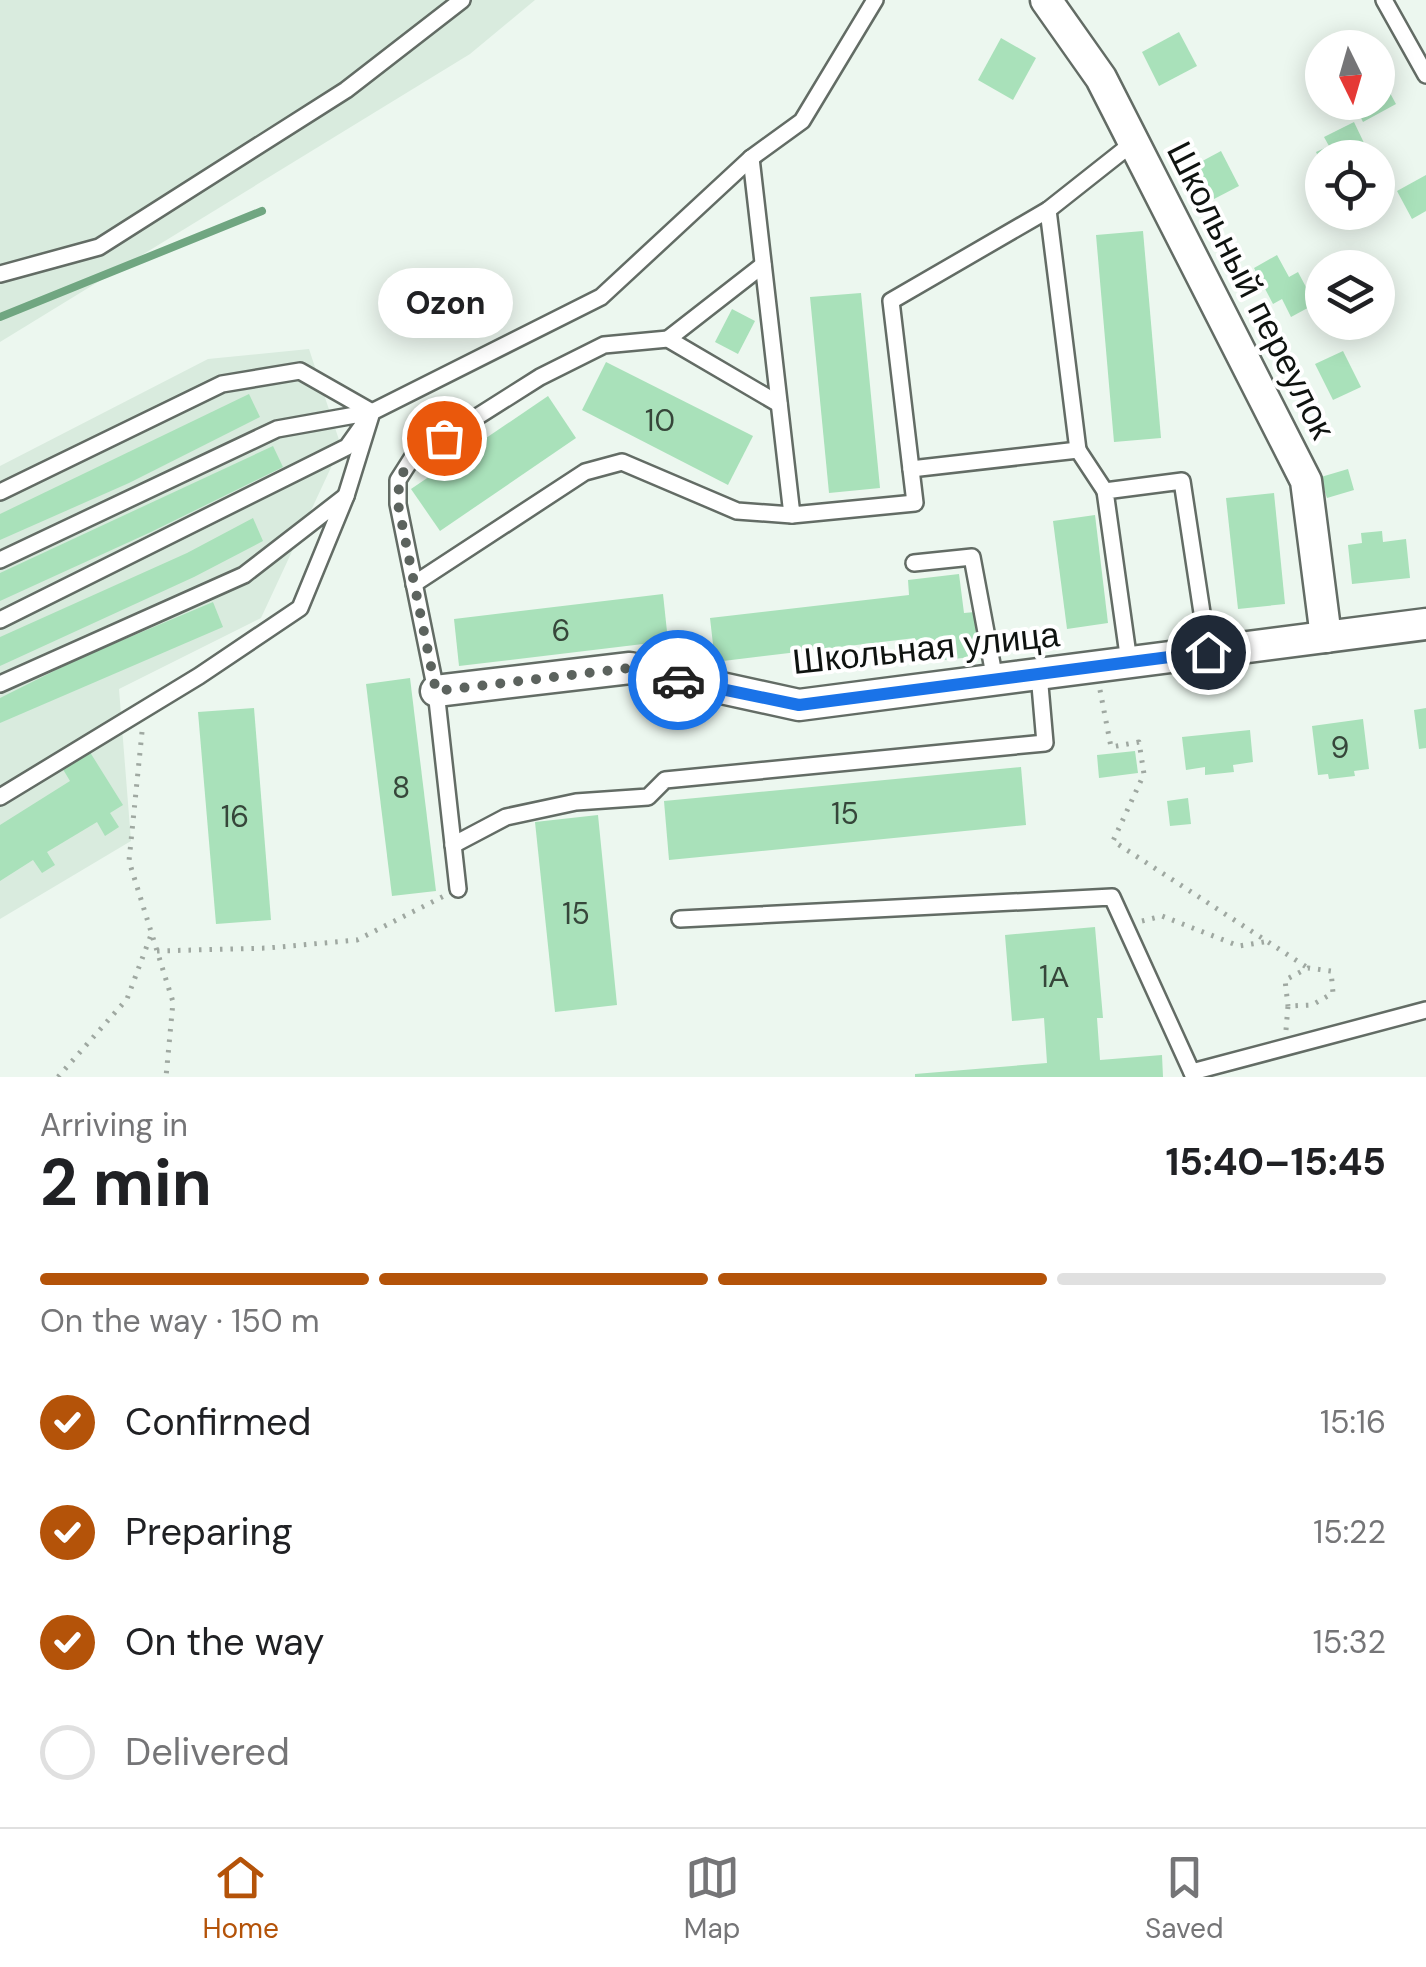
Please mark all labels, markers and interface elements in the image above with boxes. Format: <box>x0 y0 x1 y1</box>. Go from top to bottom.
north arrow <box>1305 30 1395 120</box>
map controls <box>1305 30 1395 340</box>
street label: Школьный переулок <box>1156 134 1346 447</box>
button: locate <box>1305 140 1395 230</box>
button: layers <box>1305 250 1395 340</box>
callout: Ozon <box>376 268 512 338</box>
text: Ozon <box>405 282 486 324</box>
pin <box>402 396 487 481</box>
house number: 10 <box>645 401 675 440</box>
icon: bag <box>417 411 472 466</box>
pin <box>1166 610 1251 695</box>
house number: 6 <box>552 611 570 650</box>
street label: Школьная улица <box>790 611 1062 685</box>
icon: home <box>1181 625 1236 680</box>
courier <box>628 630 728 730</box>
icon: car <box>651 653 706 708</box>
house number: 9 <box>1331 728 1349 767</box>
house number: 8 <box>392 768 410 807</box>
house number: 15 <box>831 794 859 833</box>
house number: 16 <box>221 797 249 836</box>
house number: 15 <box>562 894 590 933</box>
house number: 1А <box>1039 957 1069 996</box>
text: Arriving in <box>40 1104 188 1146</box>
text: 15:40–15:45 <box>1166 1137 1386 1187</box>
text: 2 min <box>40 1141 212 1225</box>
text: On the way · 150 m <box>40 1300 320 1342</box>
icon: check <box>40 1395 95 1450</box>
text: Confirmed <box>125 1397 311 1447</box>
text: 15:16 <box>1320 1401 1386 1443</box>
icon: check <box>40 1505 95 1560</box>
text: Preparing <box>125 1507 293 1557</box>
text: 15:22 <box>1313 1511 1386 1553</box>
icon: check <box>40 1615 95 1670</box>
text: On the way <box>125 1617 324 1667</box>
text: 15:32 <box>1313 1621 1386 1663</box>
text: Delivered <box>125 1727 290 1777</box>
tab: Home <box>202 1850 279 1947</box>
tab: Map <box>684 1850 740 1947</box>
tab: Saved <box>1145 1850 1224 1947</box>

